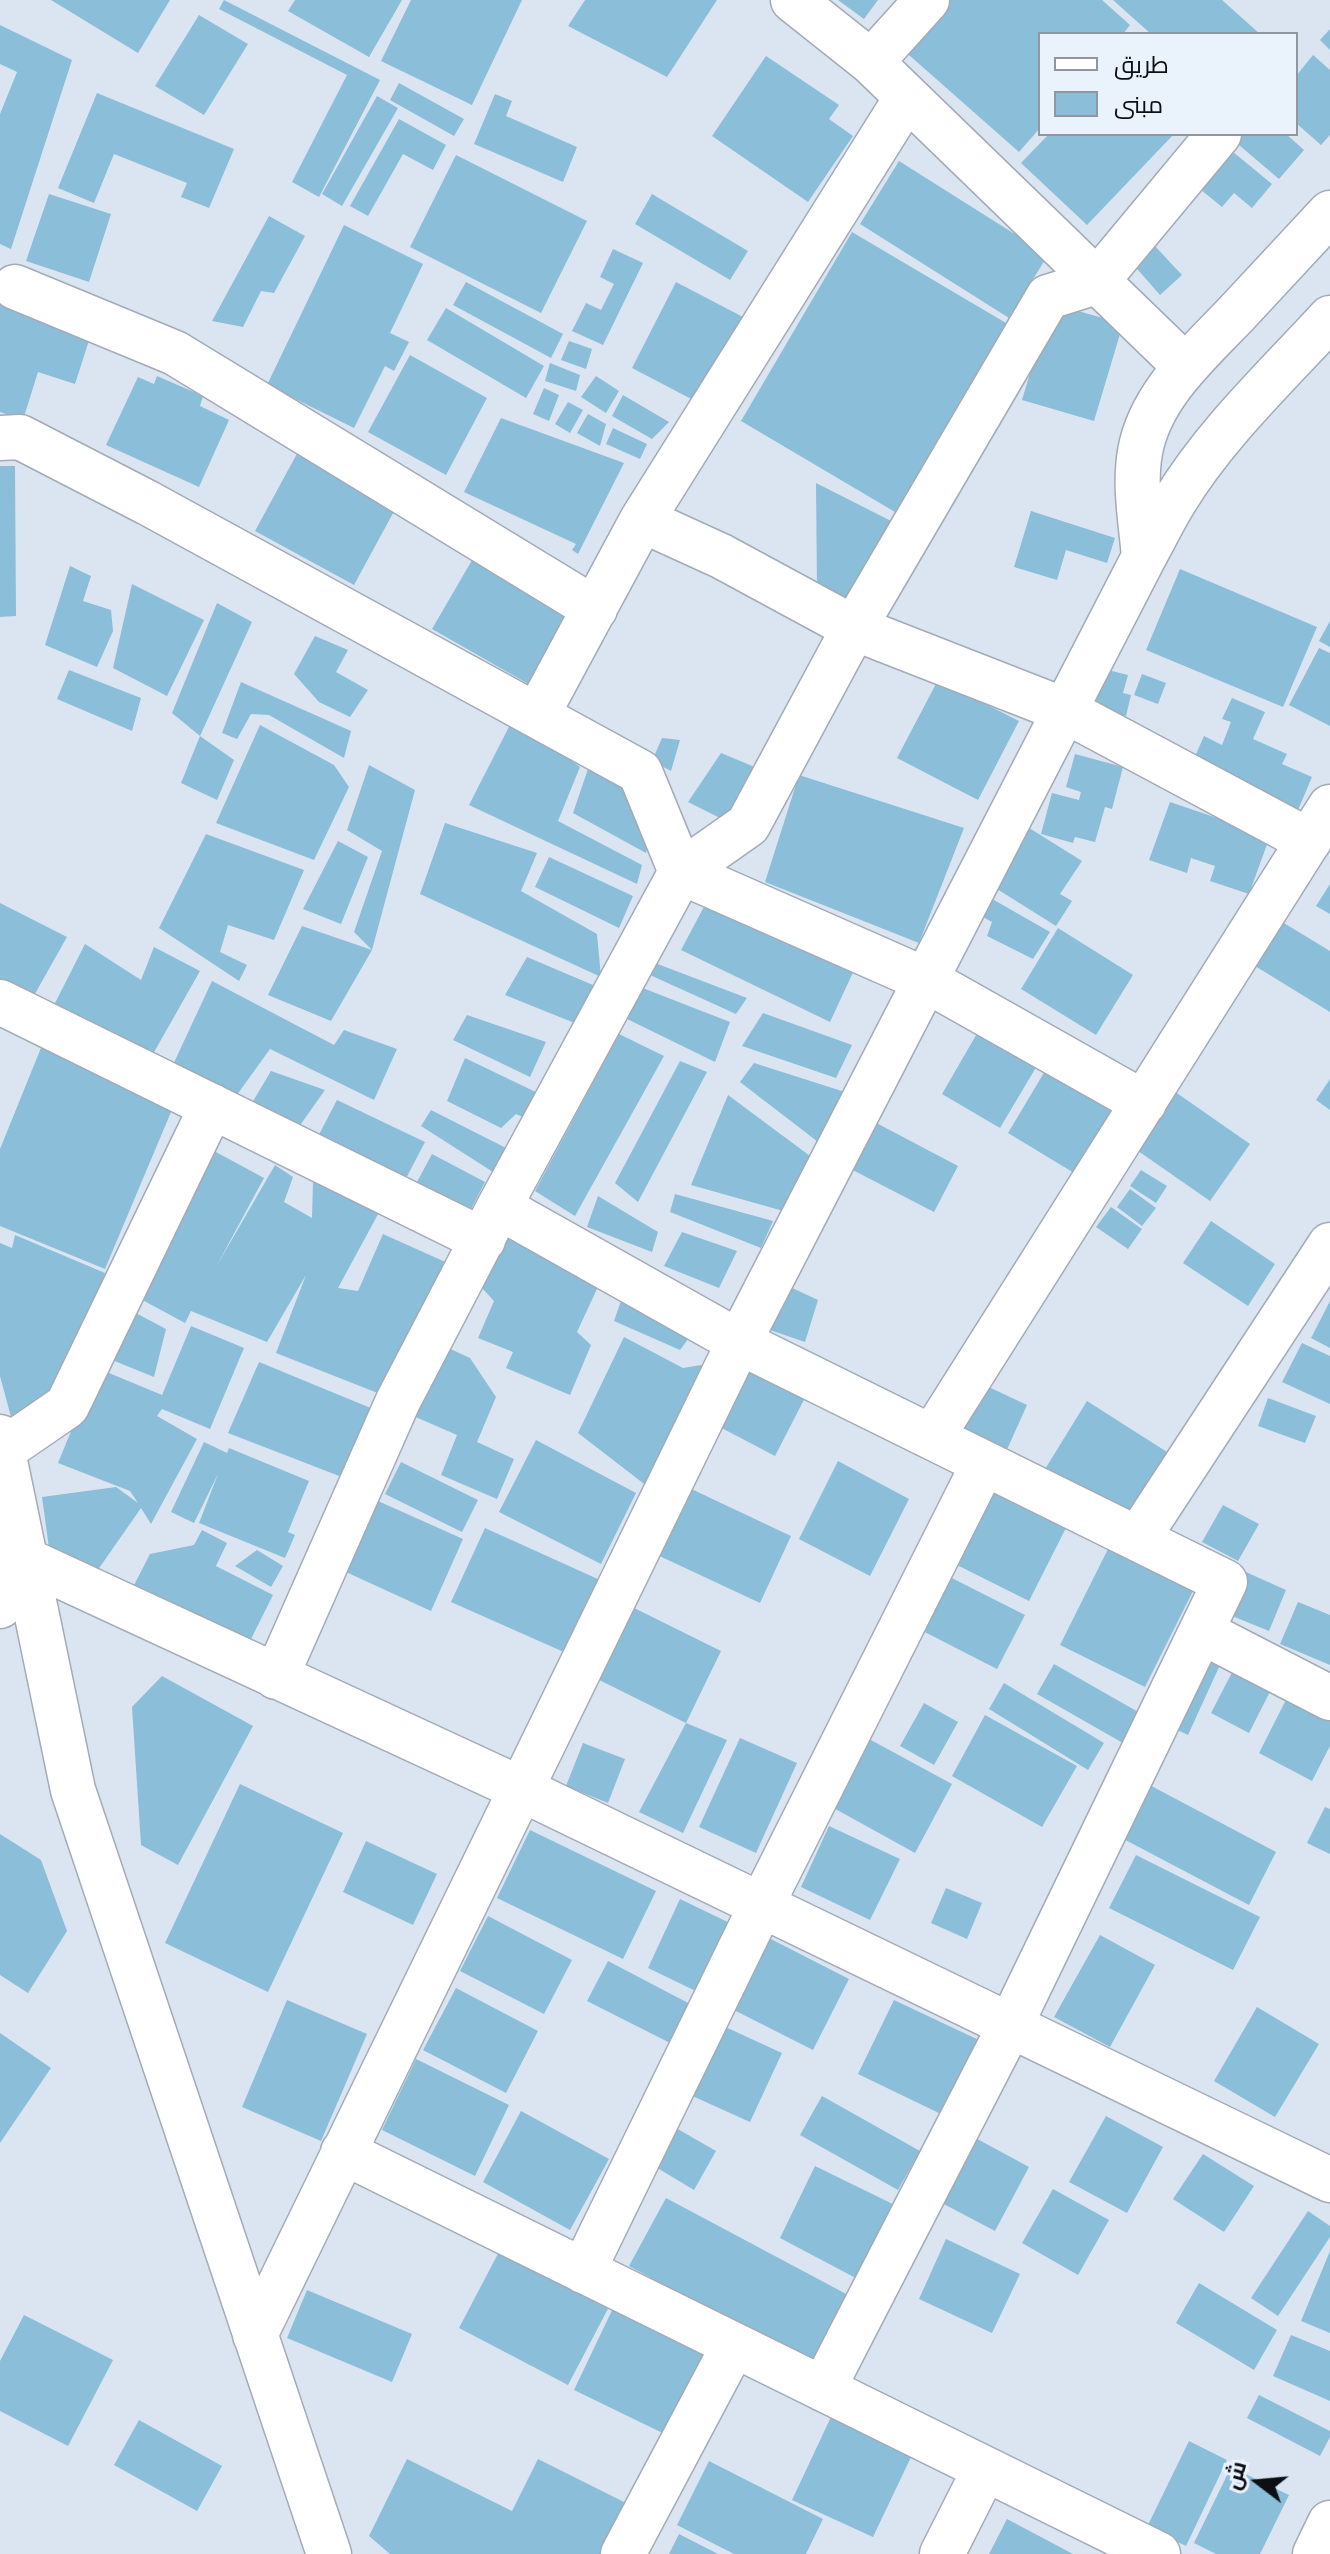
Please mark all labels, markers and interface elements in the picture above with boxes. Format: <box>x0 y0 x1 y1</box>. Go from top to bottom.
legend <box>1038 32 1298 136</box>
text: طريق <box>1114 49 1169 80</box>
text: مبنى <box>1114 89 1163 120</box>
north arrow <box>1218 2442 1298 2522</box>
text: ش <box>1218 2458 1252 2493</box>

